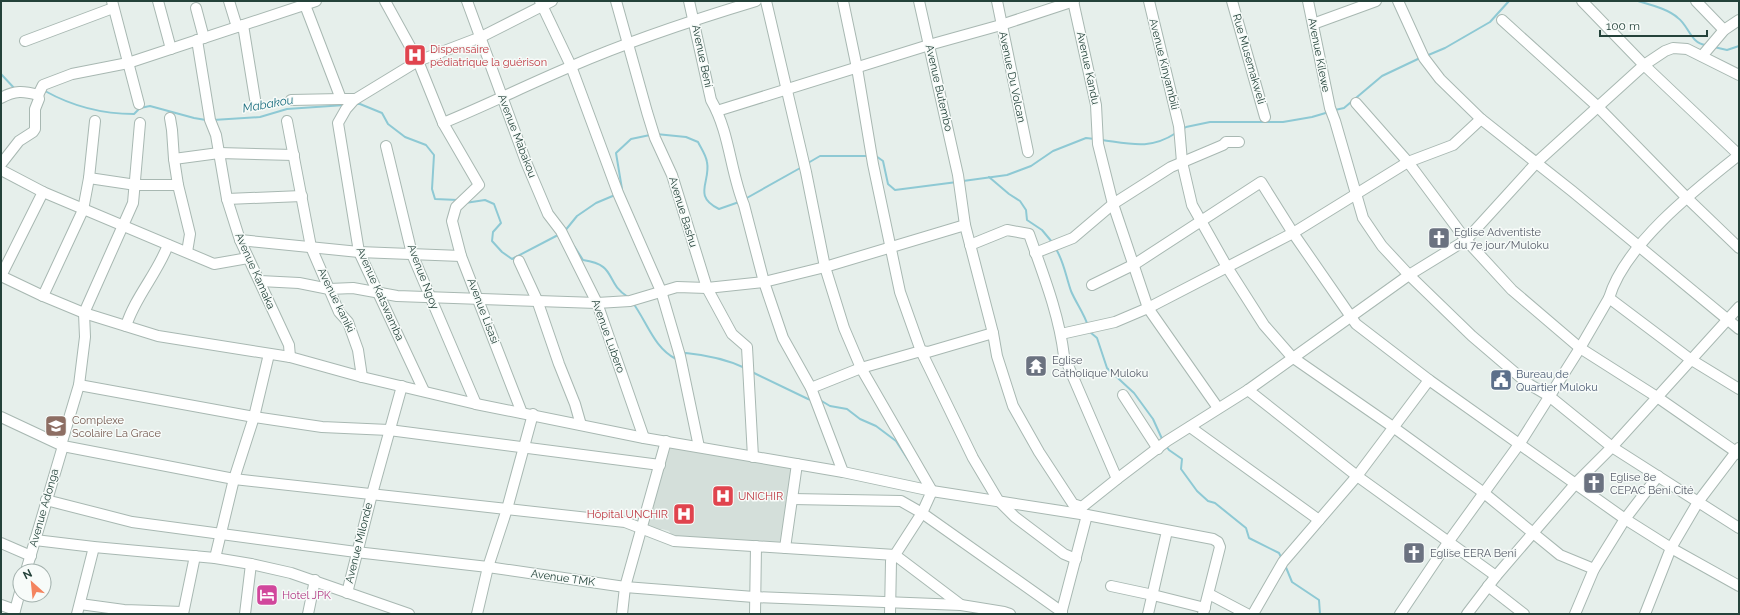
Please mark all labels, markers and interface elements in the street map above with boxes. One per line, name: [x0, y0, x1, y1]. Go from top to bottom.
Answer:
street label: Rue Musemakweli: [1230, 12, 1268, 106]
scale bar: [1600, 12, 1707, 38]
street label: Avenue Kinyambili: [1146, 17, 1182, 111]
street label: Avenue Kilewe: [1305, 17, 1333, 94]
text: 100 m: [1606, 19, 1640, 33]
street label: Avenue Beni: [689, 23, 715, 89]
street label: Avenue Du Volcan: [996, 30, 1028, 124]
street label: Avenue Kandu: [1074, 30, 1102, 106]
hospital icon: Dispensaire pédiatrique la guérison: [402, 42, 428, 68]
place label: Dispensaire pédiatrique la guérison: [430, 43, 547, 69]
street label: Avenue Butembo: [923, 43, 955, 133]
street label: Avenue Mabakou: [495, 92, 539, 180]
water label: Mabakou: [241, 93, 295, 115]
street label: Avenue Bashu: [666, 175, 700, 249]
church icon: Eglise Adventiste du 7e jour/Muloku: [1426, 225, 1452, 251]
place label: Eglise Adventiste du 7e jour/Muloku: [1454, 226, 1549, 252]
street label: Avenue Kamaka: [232, 231, 278, 311]
street label: Avenue Ngoy: [405, 242, 441, 312]
street label: Avenue Katswamba: [354, 245, 406, 343]
street label: Avenue kaniki: [315, 266, 357, 334]
street label: Avenue Lisasi: [465, 276, 501, 346]
street label: Avenue Lubero: [589, 297, 628, 375]
temple icon: Eglise Catholique Muloku: [1023, 353, 1049, 379]
place label: Eglise Catholique Muloku: [1052, 354, 1148, 380]
public building icon: Bureau de Quartier Muloku: [1488, 367, 1514, 393]
place label: Bureau de Quartier Muloku: [1516, 368, 1598, 394]
school or university icon: Complexe Scolaire La Grace: [43, 413, 69, 439]
place label: Complexe Scolaire La Grace: [72, 414, 161, 440]
street label: Avenue Adonga: [27, 467, 61, 549]
church icon: Eglise 8e CEPAC Beni Cité: [1581, 470, 1607, 496]
place label: Eglise 8e CEPAC Beni Cité: [1610, 471, 1694, 497]
hospital icon: UNICHIR: [710, 483, 736, 509]
place label: UNICHIR: [738, 490, 783, 503]
street label: Avenue Milonde: [343, 501, 375, 585]
hospital icon: Hôpital UNCHIR: [671, 501, 697, 527]
place label: Hôpital UNCHIR: [587, 508, 668, 521]
church icon: Eglise EERA Beni: [1401, 540, 1427, 566]
place label: Eglise EERA Beni: [1430, 547, 1516, 560]
north arrow: [12, 563, 52, 603]
text: N: [21, 567, 34, 582]
street label: Avenue TMK: [530, 567, 597, 589]
hotel icon: Hotel JPK: [254, 582, 280, 608]
place label: Hotel JPK: [282, 589, 332, 602]

